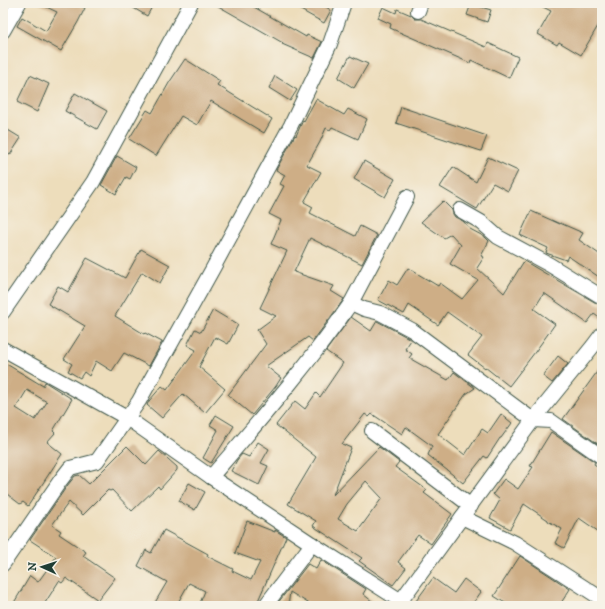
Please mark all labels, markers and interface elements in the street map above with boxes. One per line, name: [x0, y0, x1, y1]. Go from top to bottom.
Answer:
north arrow: [22, 547, 62, 587]
text: N: [26, 562, 40, 571]

